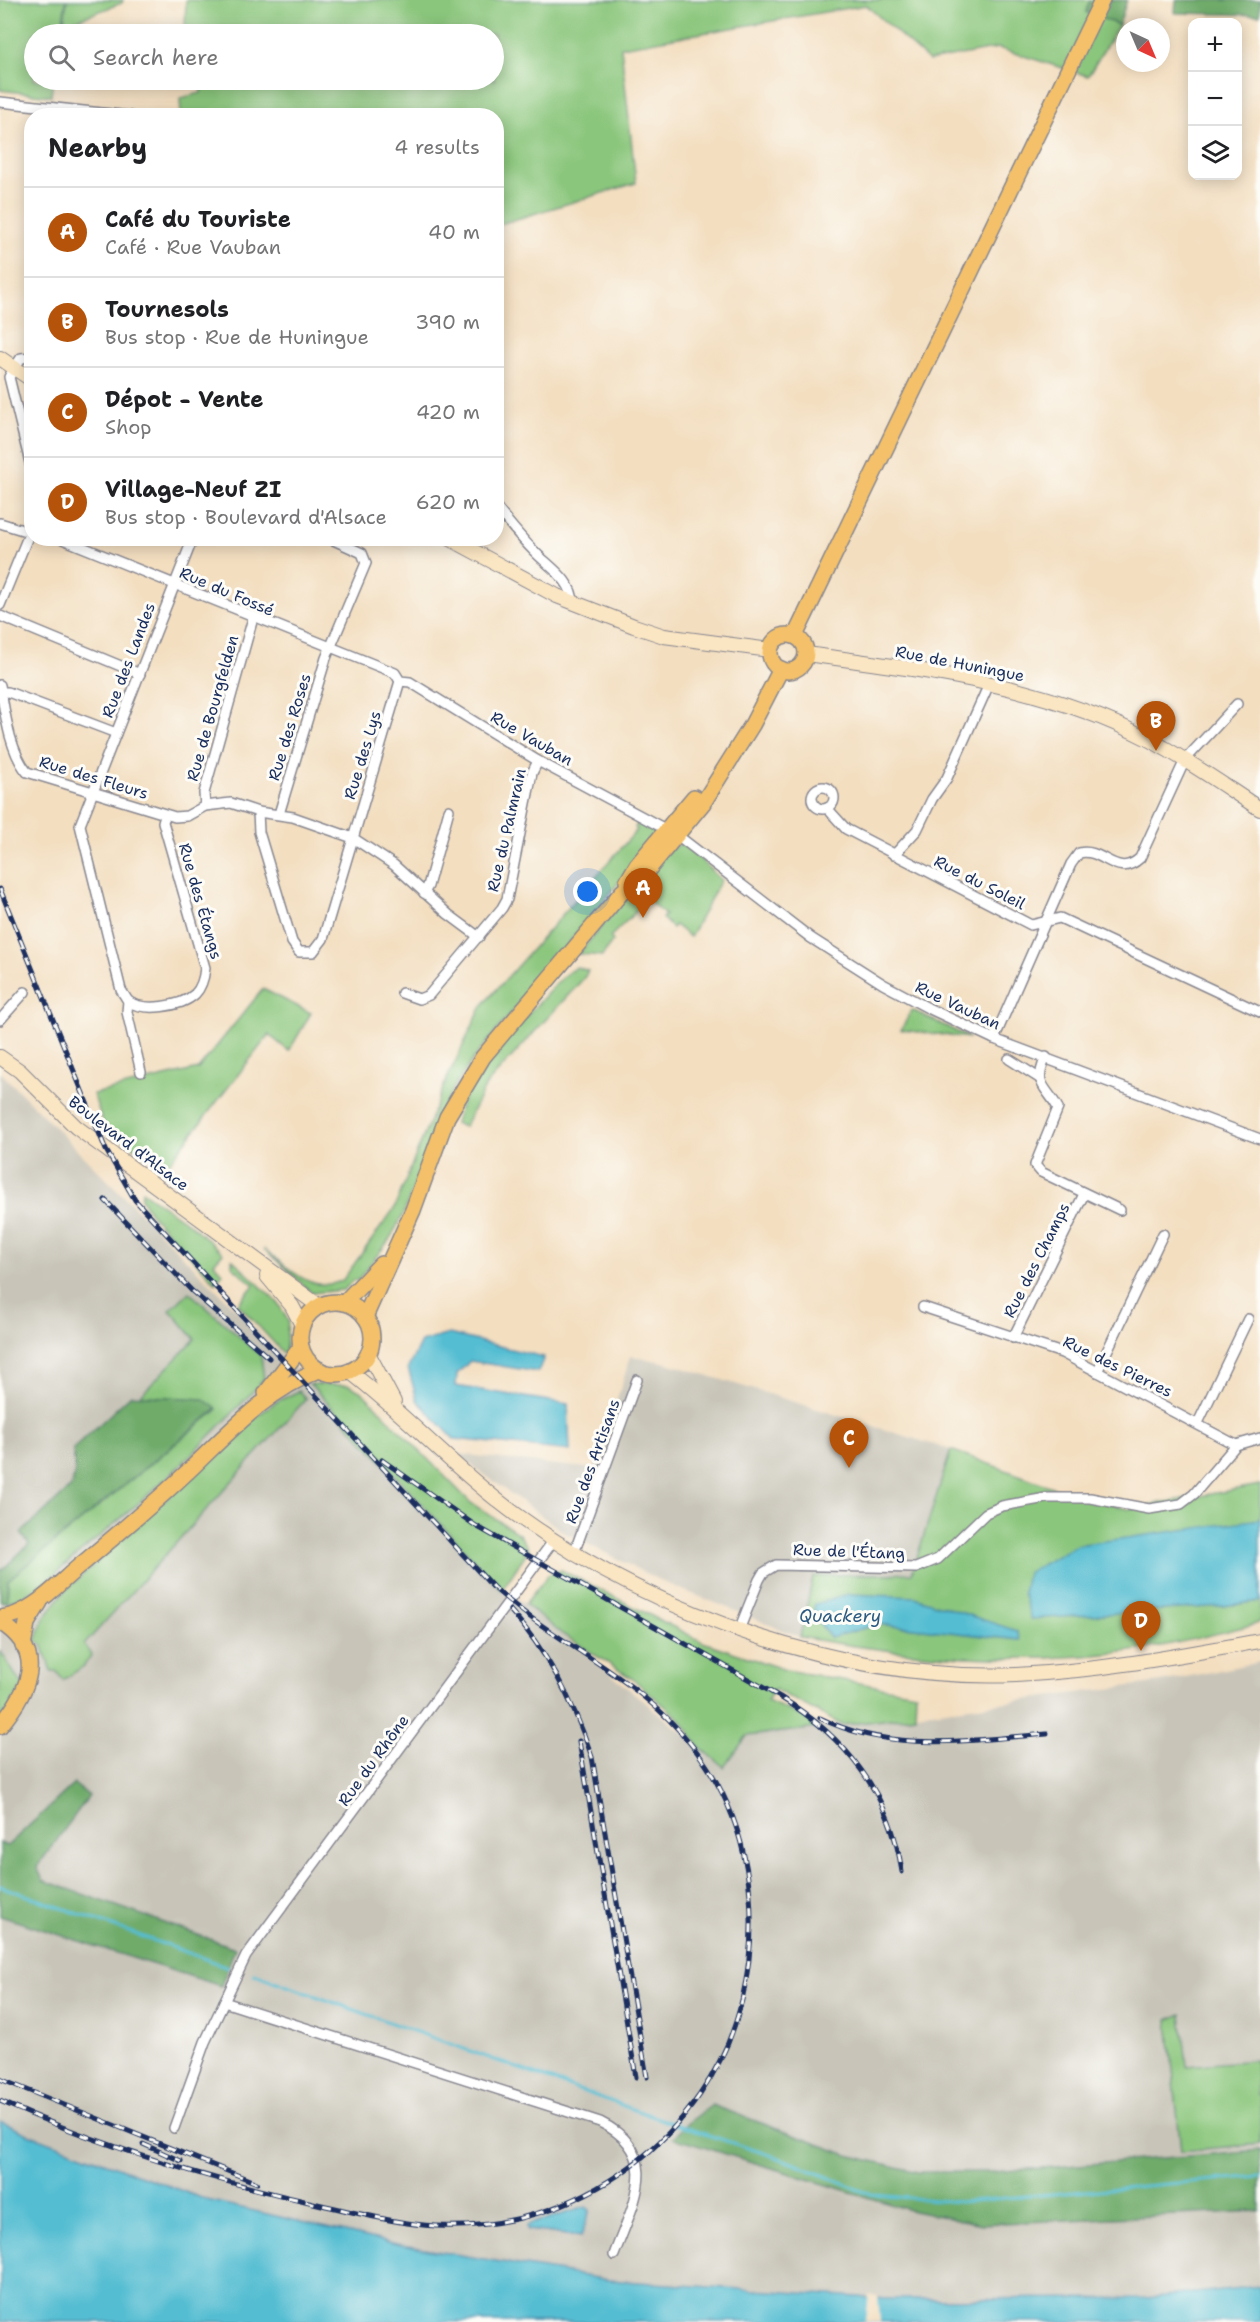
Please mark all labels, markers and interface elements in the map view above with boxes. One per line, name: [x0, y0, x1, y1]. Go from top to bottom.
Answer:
north arrow: [1116, 18, 1170, 72]
map controls: [1188, 18, 1242, 180]
button: +: [1188, 18, 1242, 72]
search box: [24, 24, 504, 90]
icon: search: [45, 41, 78, 74]
text: Search here: [93, 43, 219, 72]
button: −: [1188, 72, 1242, 126]
button: layers: [1188, 126, 1242, 180]
text: Nearby: [48, 130, 147, 165]
text: 4 results: [394, 134, 480, 160]
text: Café du Touriste: [105, 205, 291, 234]
text: A: [60, 219, 75, 245]
text: 40 m: [428, 219, 480, 245]
text: Café · Rue Vauban: [105, 234, 281, 260]
text: Tournesols: [105, 295, 229, 324]
text: B: [61, 309, 74, 335]
text: 390 m: [415, 309, 480, 335]
text: Bus stop · Rue de Huningue: [105, 324, 369, 350]
text: Dépot - Vente: [105, 385, 263, 414]
text: C: [61, 399, 74, 425]
text: 420 m: [416, 399, 480, 425]
text: Shop: [105, 414, 152, 440]
text: Village-Neuf ZI: [105, 475, 281, 504]
text: D: [60, 489, 75, 515]
text: 620 m: [416, 489, 480, 515]
text: Bus stop · Boulevard d'Alsace: [105, 504, 387, 530]
street label: Rue du Fossé: [176, 562, 277, 621]
street label: Rue des Landes: [97, 600, 160, 721]
street label: Rue de Bourgfelden: [182, 633, 243, 784]
street label: Rue de Huningue: [894, 641, 1026, 686]
street label: Rue des Roses: [263, 671, 316, 783]
pin: B: [1136, 702, 1176, 751]
street label: Rue Vauban: [487, 706, 577, 771]
street label: Rue des Lys: [339, 708, 386, 802]
street label: Rue des Fleurs: [37, 751, 151, 804]
street label: Rue du Palmrain: [482, 766, 531, 894]
street label: Rue des Étangs: [174, 841, 227, 962]
street label: Rue du Soleil: [930, 850, 1029, 915]
pin: A: [624, 868, 662, 918]
your location: [573, 877, 602, 906]
street label: Rue Vauban: [912, 977, 1004, 1034]
street label: Boulevard d'Alsace: [64, 1091, 193, 1196]
street label: Rue des Champs: [998, 1199, 1075, 1321]
street label: Rue des Pierres: [1060, 1331, 1176, 1402]
street label: Rue des Artisans: [560, 1396, 625, 1526]
pin: C: [830, 1418, 868, 1468]
street label: Rue de l'Étang: [793, 1539, 906, 1564]
pin: D: [1122, 1602, 1160, 1651]
water label: Quackery: [799, 1604, 881, 1628]
street label: Rue du Rhône: [333, 1710, 414, 1810]

